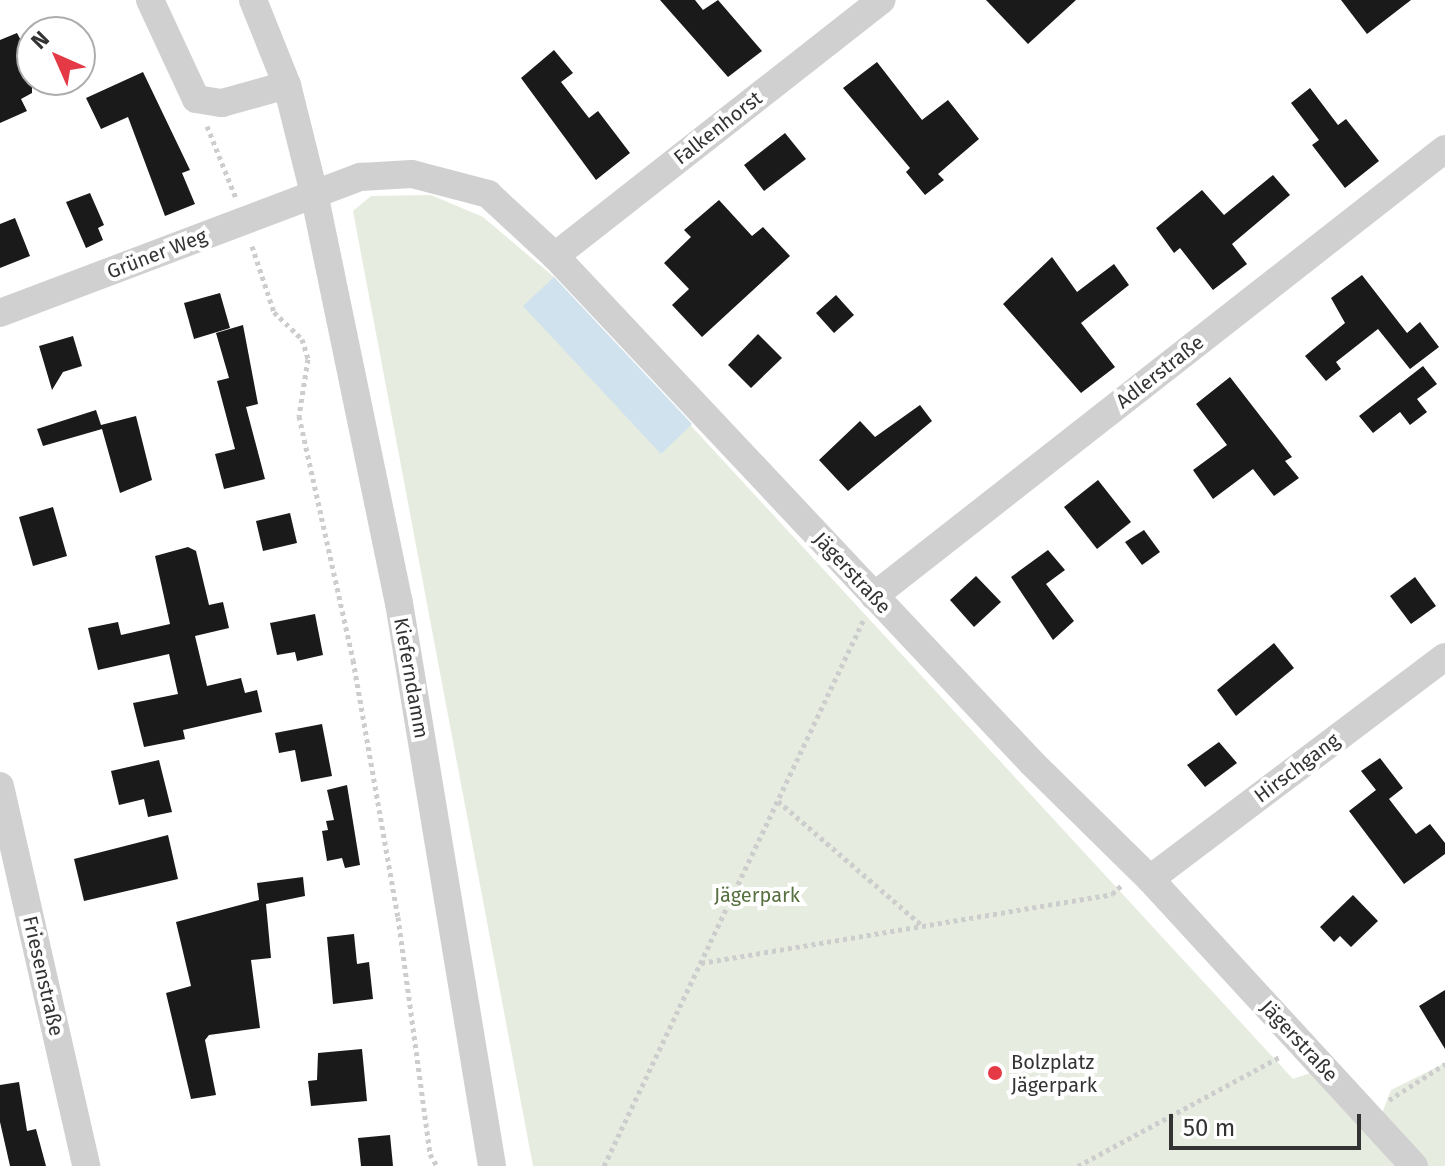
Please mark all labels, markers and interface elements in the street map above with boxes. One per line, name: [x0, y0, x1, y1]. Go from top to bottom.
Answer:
north arrow: [16, 16, 96, 96]
text: N: [25, 25, 55, 55]
street label: Falkenhorst: [669, 86, 767, 170]
street label: Grüner Weg: [104, 224, 210, 284]
street label: Adlerstraße: [1111, 330, 1209, 414]
street label: Jägerstraße: [808, 527, 896, 619]
street label: Kieferndamm: [389, 616, 433, 740]
street label: Hirschgang: [1250, 728, 1344, 808]
park label: Jägerpark: [714, 883, 800, 907]
street label: Friesenstraße: [18, 914, 68, 1038]
street label: Jägerstraße: [1255, 995, 1343, 1087]
place label: Bolzplatz Jägerpark: [1011, 1050, 1097, 1097]
marker: Bolzplatz Jägerpark: [986, 1064, 1004, 1082]
scale bar: [1173, 1098, 1365, 1148]
text: 50 m: [1183, 1114, 1235, 1142]

